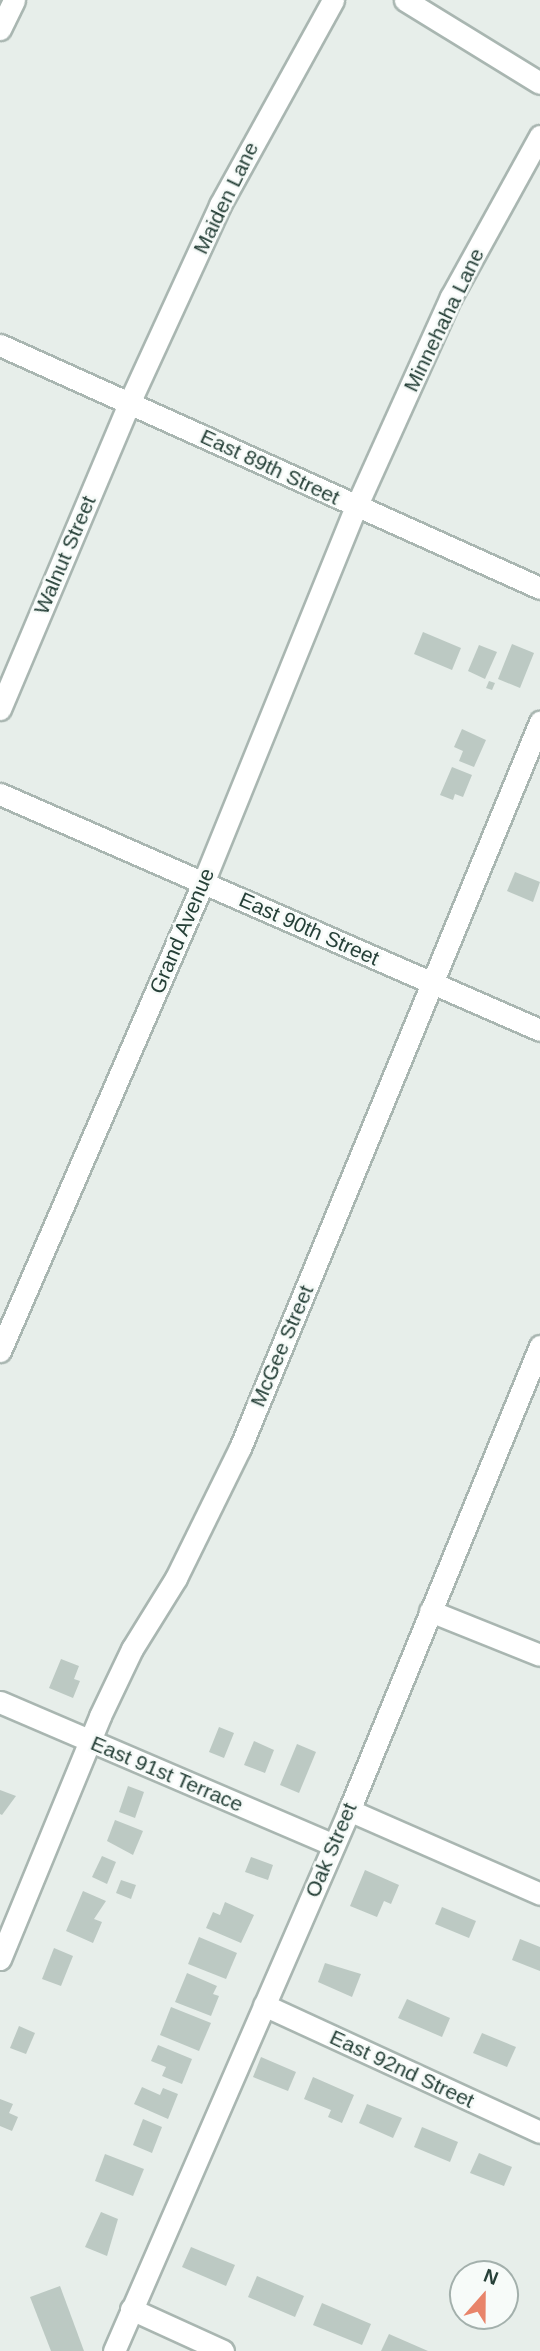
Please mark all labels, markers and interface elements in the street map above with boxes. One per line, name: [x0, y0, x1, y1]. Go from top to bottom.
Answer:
street label: Maiden Lane: [188, 138, 264, 258]
street label: Minnehaha Lane: [398, 244, 490, 396]
street label: East 89th Street: [196, 424, 344, 510]
street label: Walnut Street: [29, 492, 101, 618]
street label: Grand Avenue: [144, 864, 220, 998]
street label: East 90th Street: [235, 887, 383, 971]
street label: McGee Street: [245, 1281, 319, 1411]
street label: East 91st Terrace: [87, 1730, 247, 1818]
street label: Oak Street: [300, 1799, 362, 1901]
street label: East 92nd Street: [326, 2025, 478, 2113]
north arrow: [449, 2260, 519, 2330]
text: N: [481, 2265, 501, 2289]

